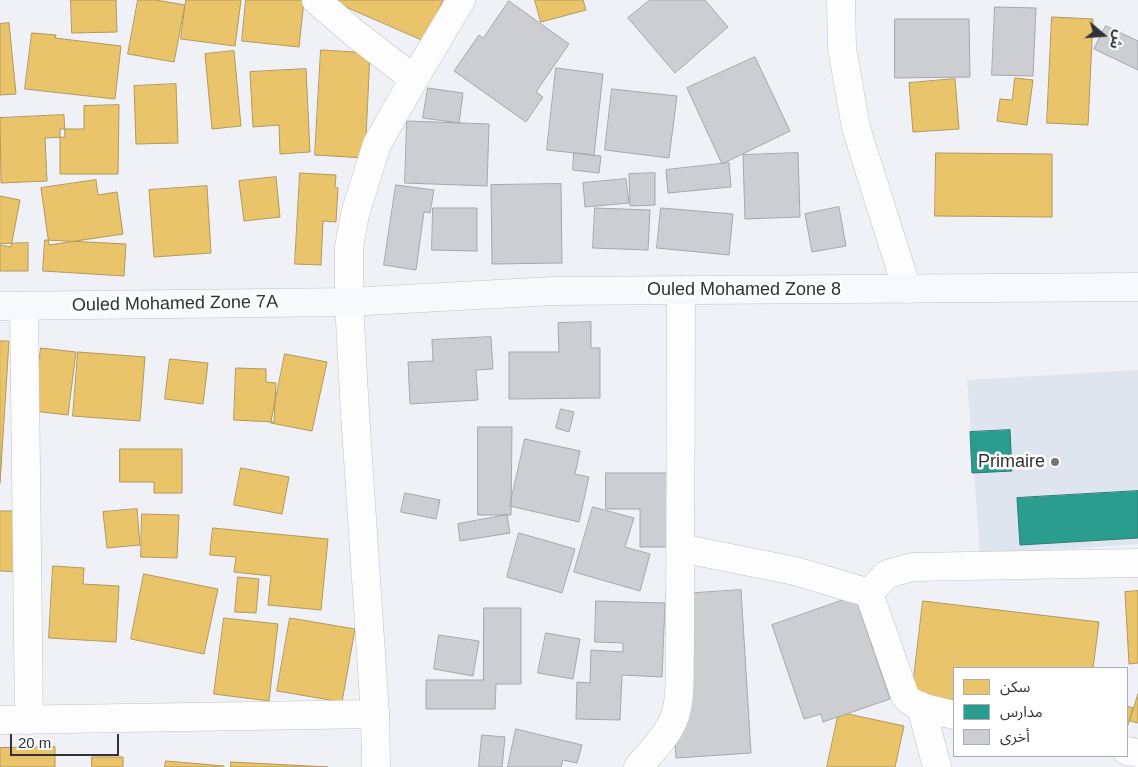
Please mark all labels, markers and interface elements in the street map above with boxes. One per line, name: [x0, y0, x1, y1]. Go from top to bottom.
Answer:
north arrow: [1078, 10, 1128, 60]
text: ش: [1107, 28, 1128, 51]
street label: Ouled Mohamed Zone 8: [647, 279, 841, 301]
street label: Ouled Mohamed Zone 7A: [72, 291, 278, 317]
place label: Primaire: [978, 451, 1045, 473]
marker: Primaire: [1049, 456, 1061, 468]
legend: [953, 667, 1128, 757]
text: سكن: [1000, 678, 1030, 695]
text: مدارس: [1000, 703, 1043, 720]
scale bar: [12, 724, 121, 756]
text: أخرى: [1000, 728, 1030, 745]
text: 20 m: [18, 734, 51, 751]

